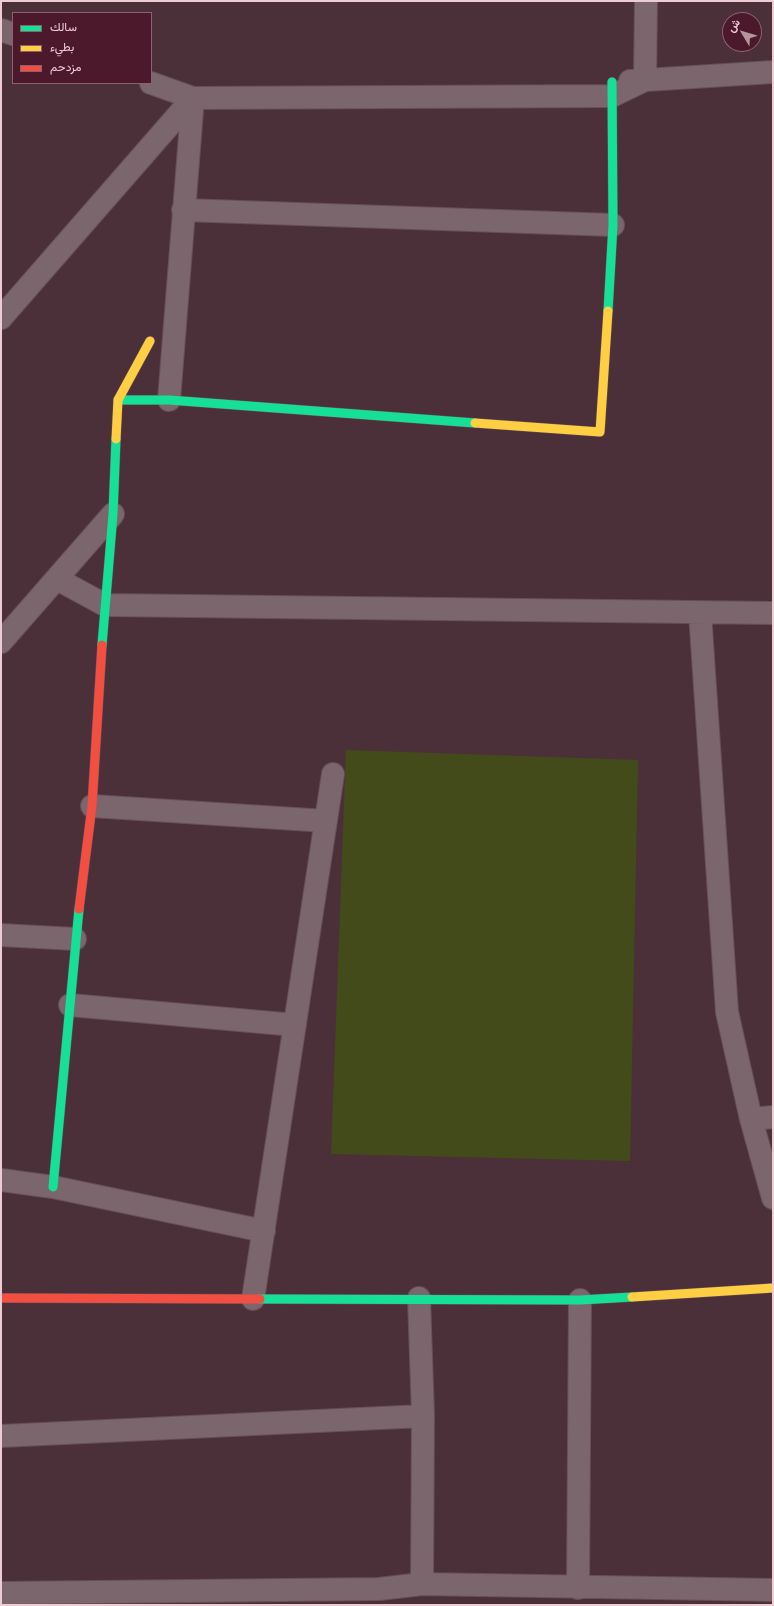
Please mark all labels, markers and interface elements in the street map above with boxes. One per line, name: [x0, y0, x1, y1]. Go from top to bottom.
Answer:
legend: [12, 12, 152, 84]
north arrow: [722, 12, 762, 52]
text: ش: [724, 16, 743, 35]
text: سالك: [50, 19, 77, 34]
text: بطيء: [50, 39, 74, 54]
text: مزدحم: [50, 59, 81, 74]

